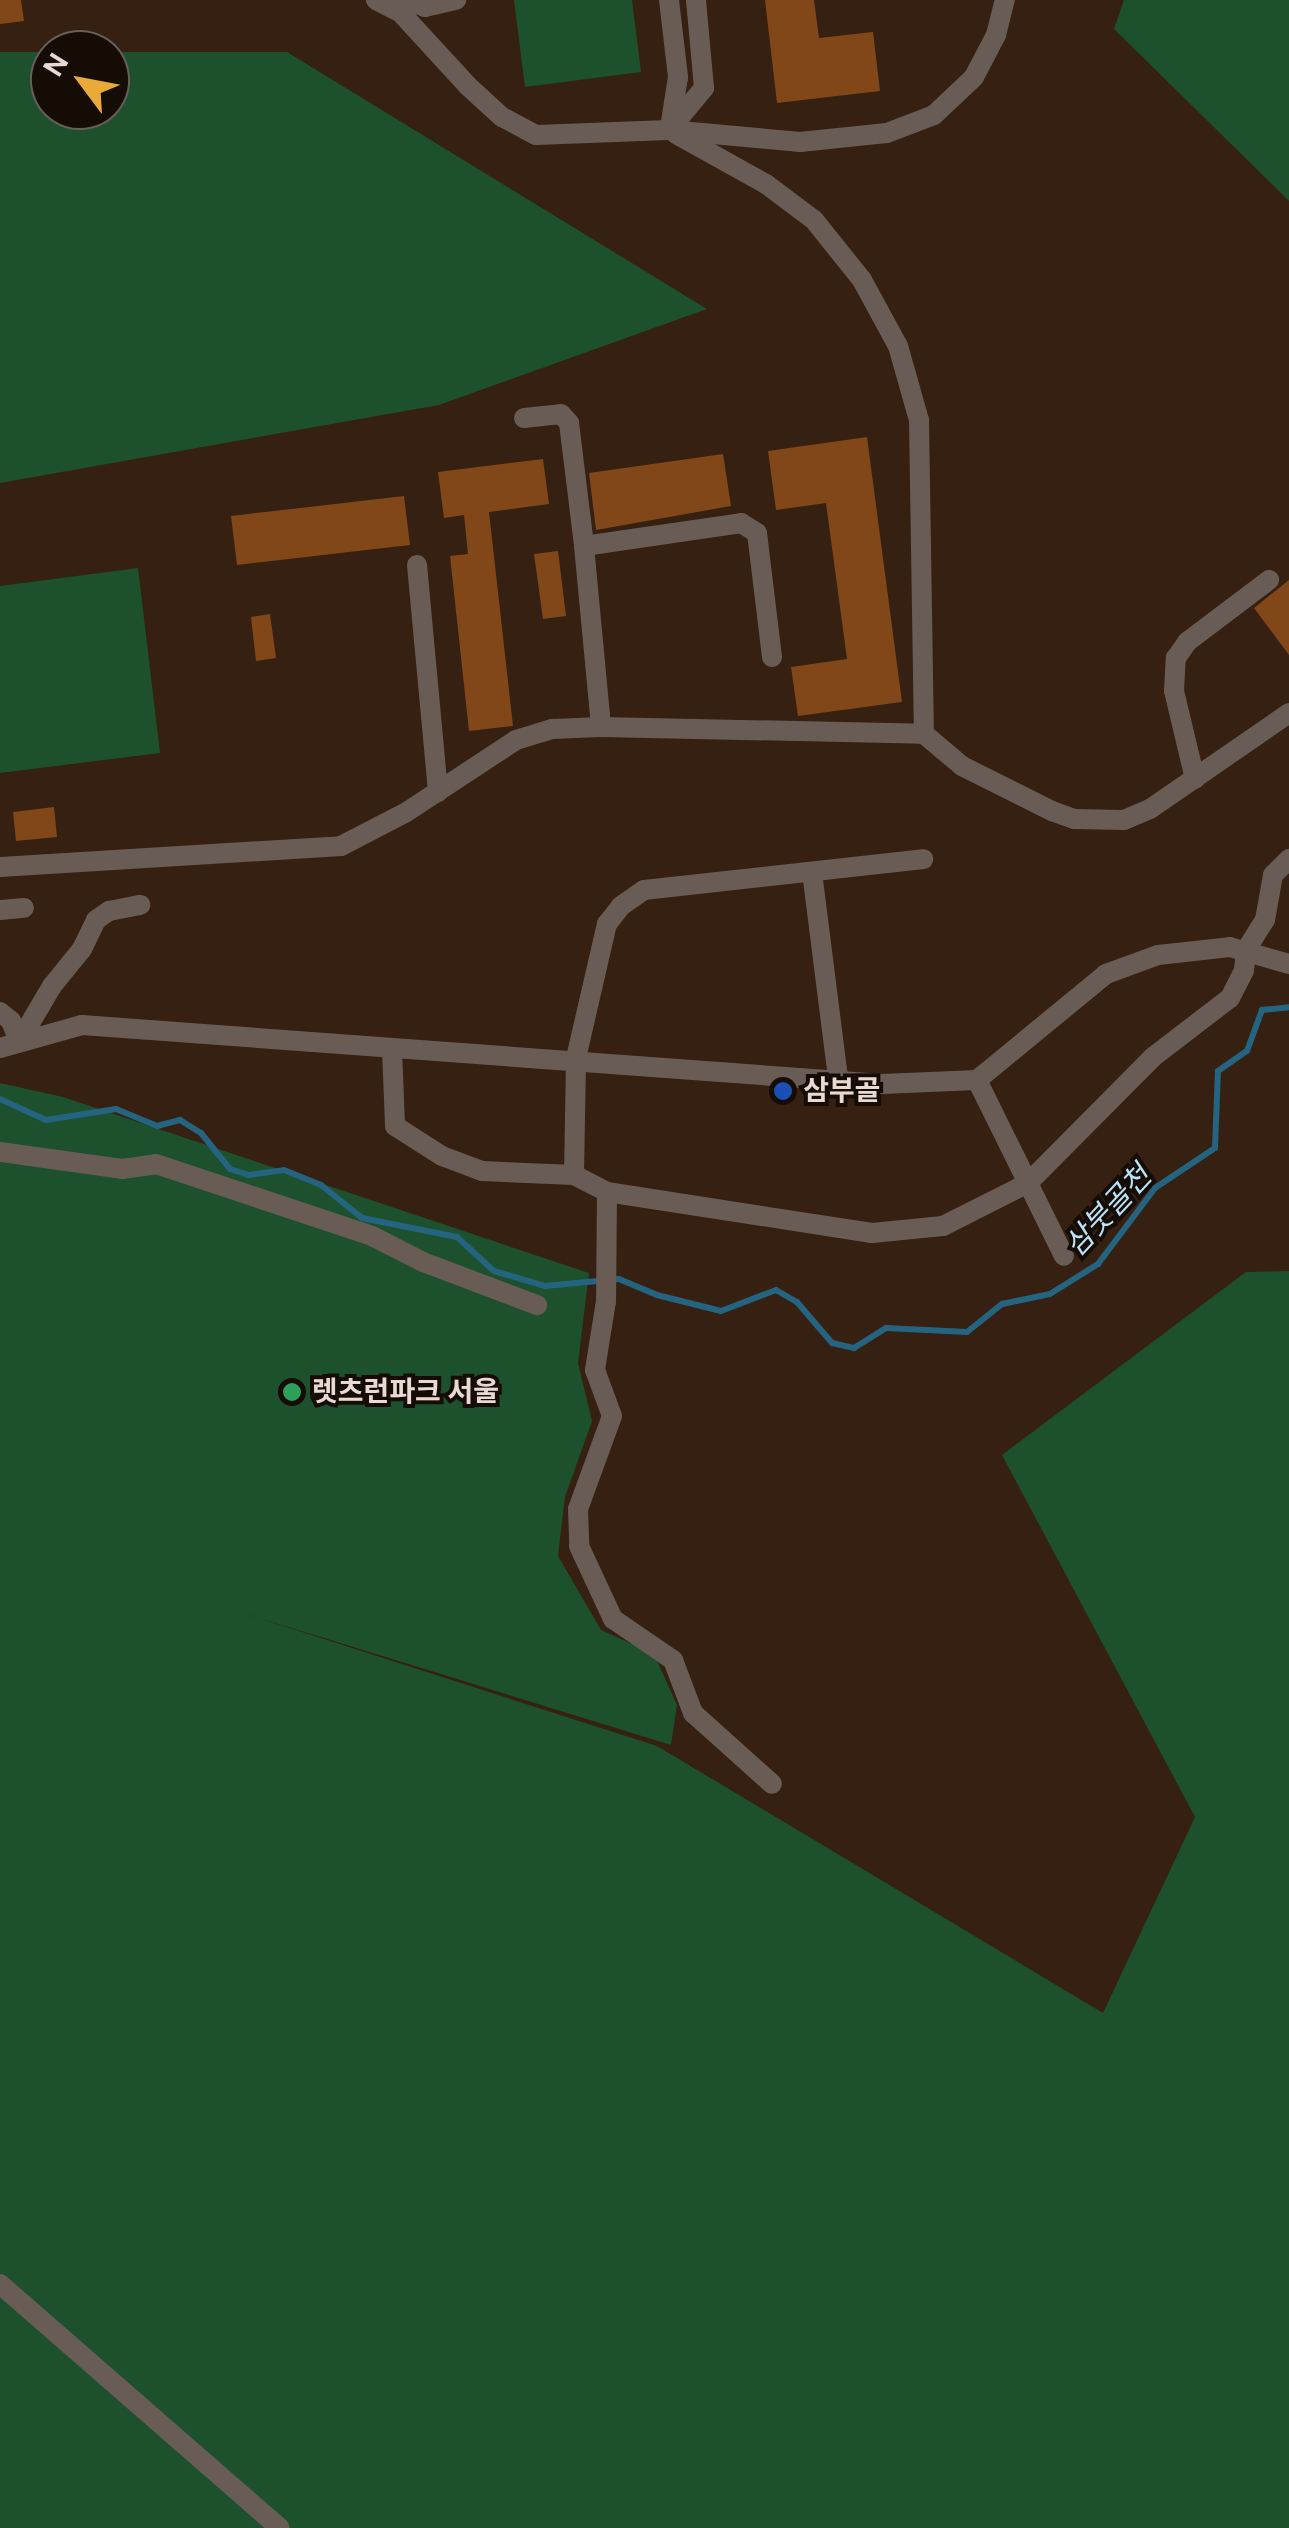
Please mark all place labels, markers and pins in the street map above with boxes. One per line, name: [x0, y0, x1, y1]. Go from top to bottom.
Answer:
place label: 삼부골: [803, 1074, 880, 1108]
marker: 삼부골: [772, 1080, 794, 1102]
place label: 렛츠런파크 서울: [312, 1375, 499, 1409]
marker: 렛츠런파크 서울: [281, 1381, 303, 1403]

